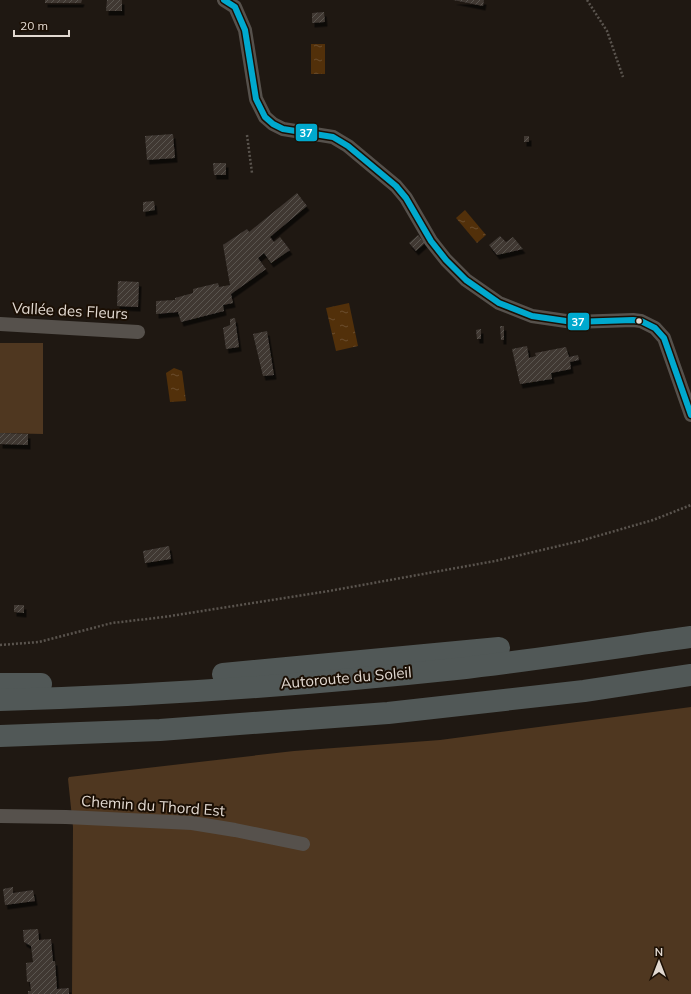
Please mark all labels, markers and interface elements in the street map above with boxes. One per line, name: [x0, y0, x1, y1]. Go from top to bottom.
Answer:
scale bar: [14, 12, 69, 38]
text: 20 m: [20, 18, 48, 33]
line badge: 37: [295, 123, 318, 142]
text: 37: [299, 126, 313, 140]
street label: Vallée des Fleurs: [12, 298, 129, 323]
line badge: 37: [567, 312, 590, 331]
text: 37: [571, 315, 585, 329]
unlabelled marker: [634, 316, 644, 326]
street label: Autoroute du Soleil: [280, 662, 412, 693]
street label: Chemin du Thord Est: [80, 791, 226, 820]
north arrow: [639, 942, 679, 982]
text: N: [655, 945, 663, 959]

